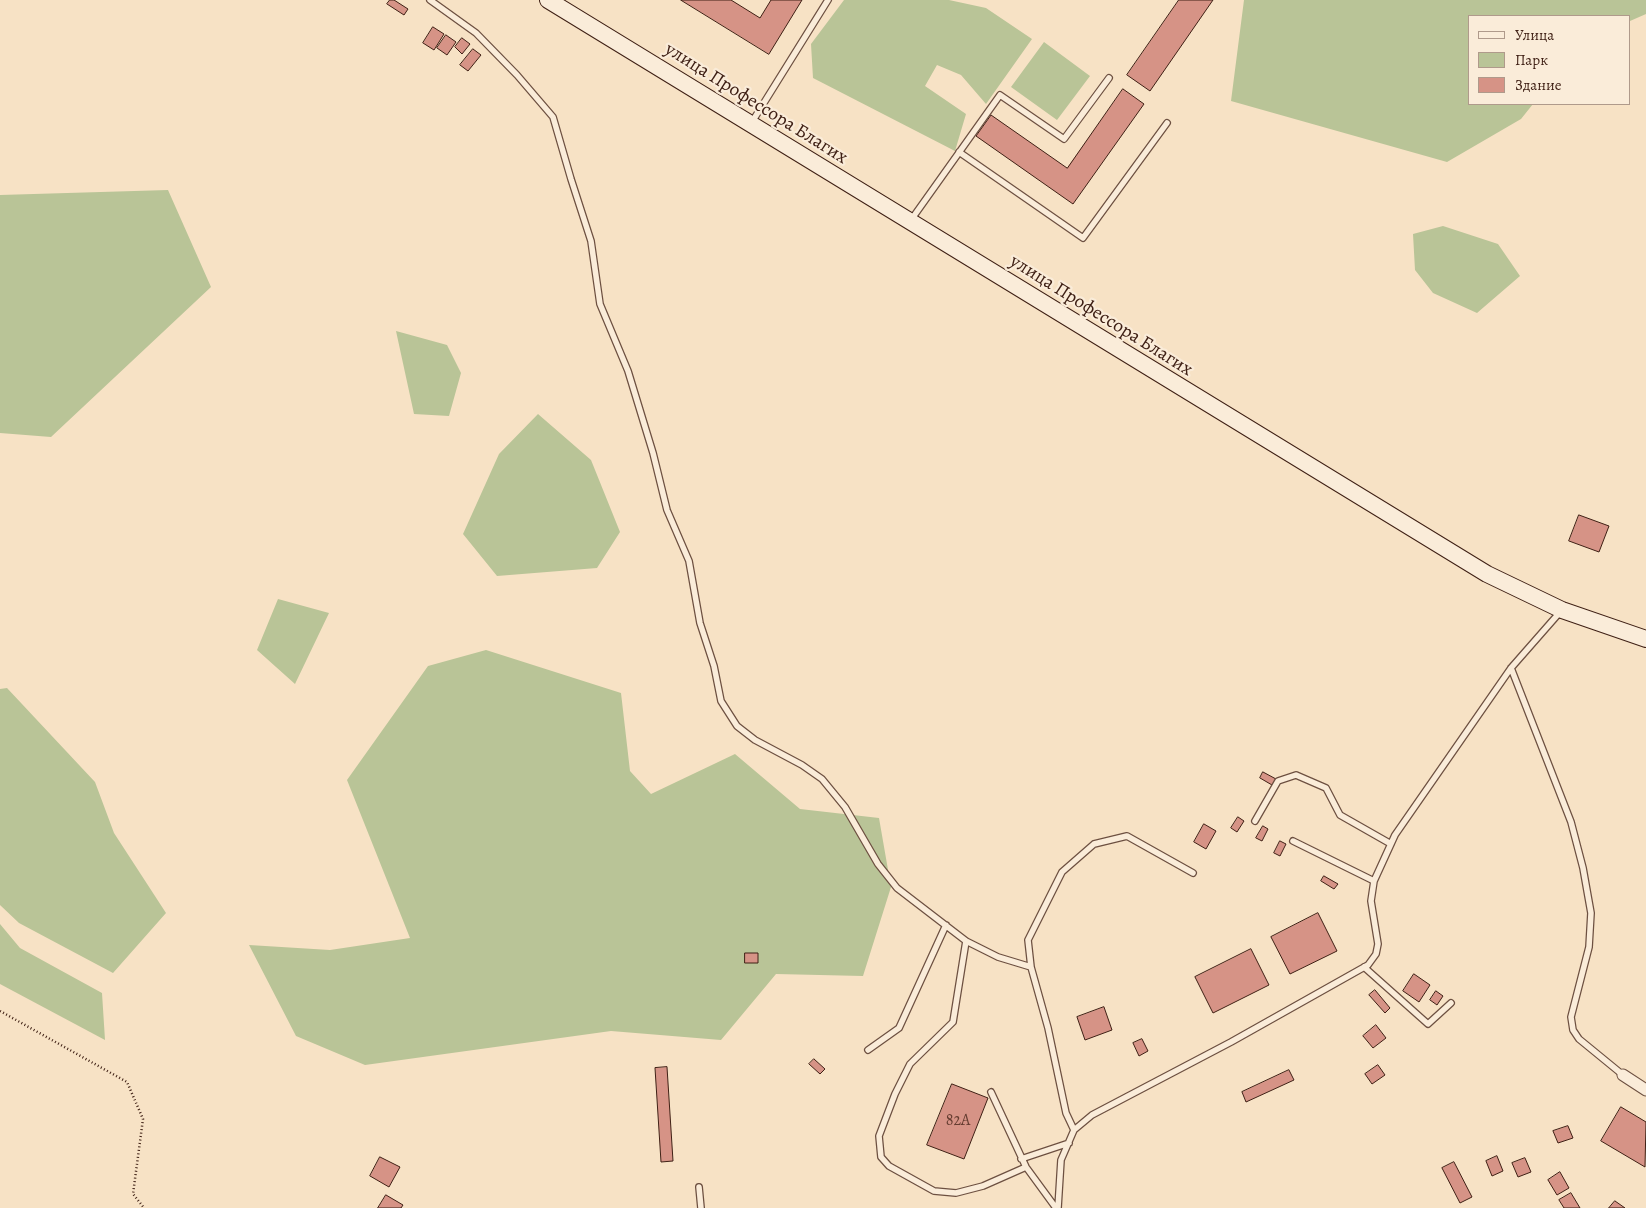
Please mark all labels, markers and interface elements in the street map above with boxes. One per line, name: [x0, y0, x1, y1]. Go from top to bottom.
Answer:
legend: [1468, 15, 1631, 105]
text: Улица: [1515, 25, 1554, 45]
street label: улица Профессора Благих: [660, 38, 852, 170]
text: Парк: [1515, 50, 1548, 70]
text: Здание: [1515, 75, 1562, 95]
street label: улица Профессора Благих: [1005, 250, 1197, 382]
house number: 82А: [946, 1111, 970, 1131]

